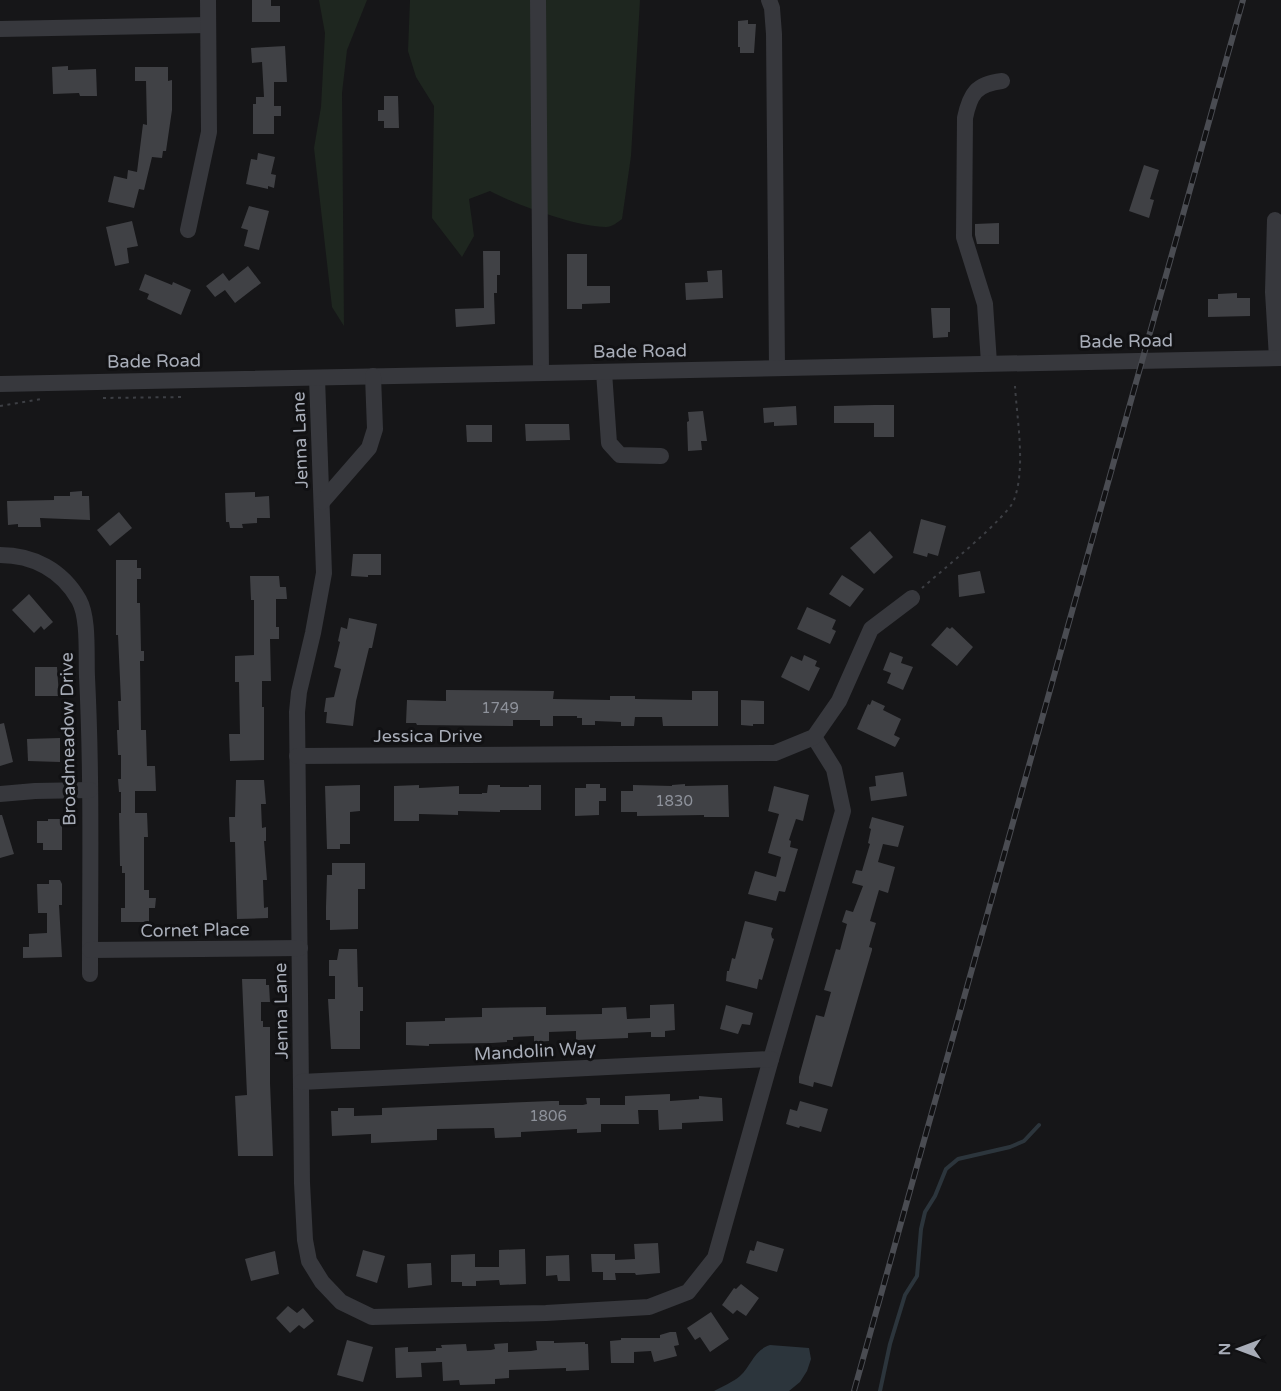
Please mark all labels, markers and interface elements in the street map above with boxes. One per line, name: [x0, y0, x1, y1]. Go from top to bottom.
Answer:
street label: Bade Road: [1079, 329, 1173, 353]
street label: Bade Road: [593, 339, 687, 363]
street label: Bade Road: [107, 349, 201, 373]
street label: Jenna Lane: [287, 391, 313, 489]
street label: Broadmeadow Drive: [55, 652, 81, 826]
house number: 1749: [481, 699, 519, 717]
street label: Jessica Drive: [373, 725, 483, 747]
house number: 1830: [655, 792, 693, 810]
street label: Cornet Place: [140, 918, 250, 942]
street label: Jenna Lane: [269, 962, 293, 1060]
street label: Mandolin Way: [473, 1037, 597, 1065]
house number: 1806: [529, 1107, 567, 1125]
north arrow: [1209, 1319, 1269, 1379]
text: N: [1215, 1343, 1235, 1355]

